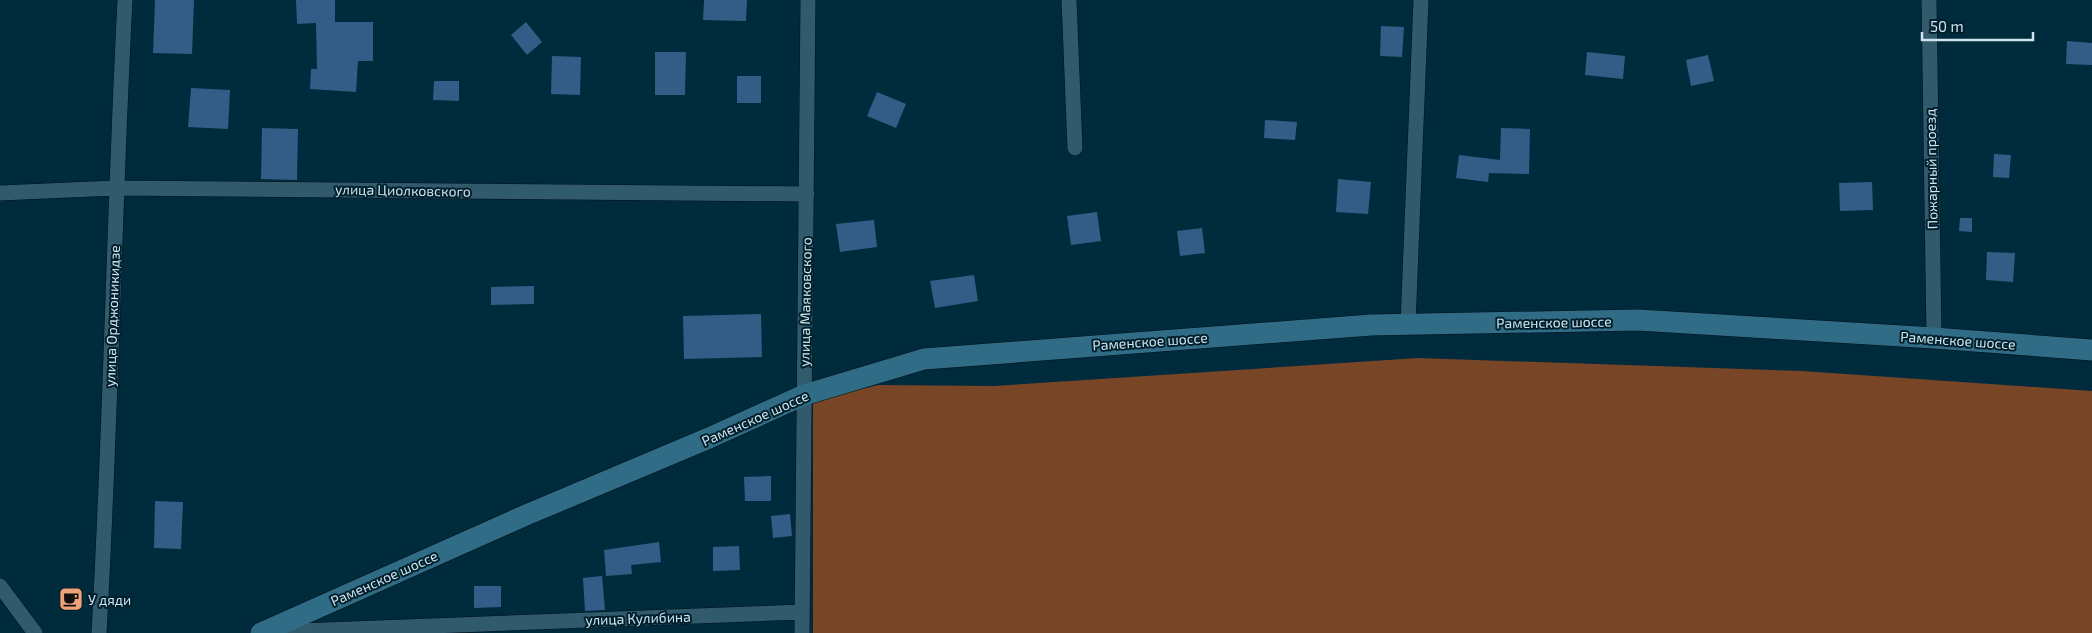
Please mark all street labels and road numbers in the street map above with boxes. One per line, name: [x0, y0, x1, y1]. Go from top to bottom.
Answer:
street label: Пожарный проезд: [1921, 109, 1941, 229]
street label: улица Циолковского: [335, 180, 471, 200]
street label: улица Маяковского: [795, 237, 815, 367]
street label: улица Орджоникидзе: [101, 245, 123, 387]
street label: Раменское шоссе: [1496, 312, 1612, 332]
street label: Раменское шоссе: [1900, 327, 2016, 353]
street label: Раменское шоссе: [1092, 328, 1208, 354]
street label: Раменское шоссе: [699, 387, 811, 449]
street label: Раменское шоссе: [328, 547, 440, 609]
street label: улица Кулибина: [585, 608, 691, 628]

